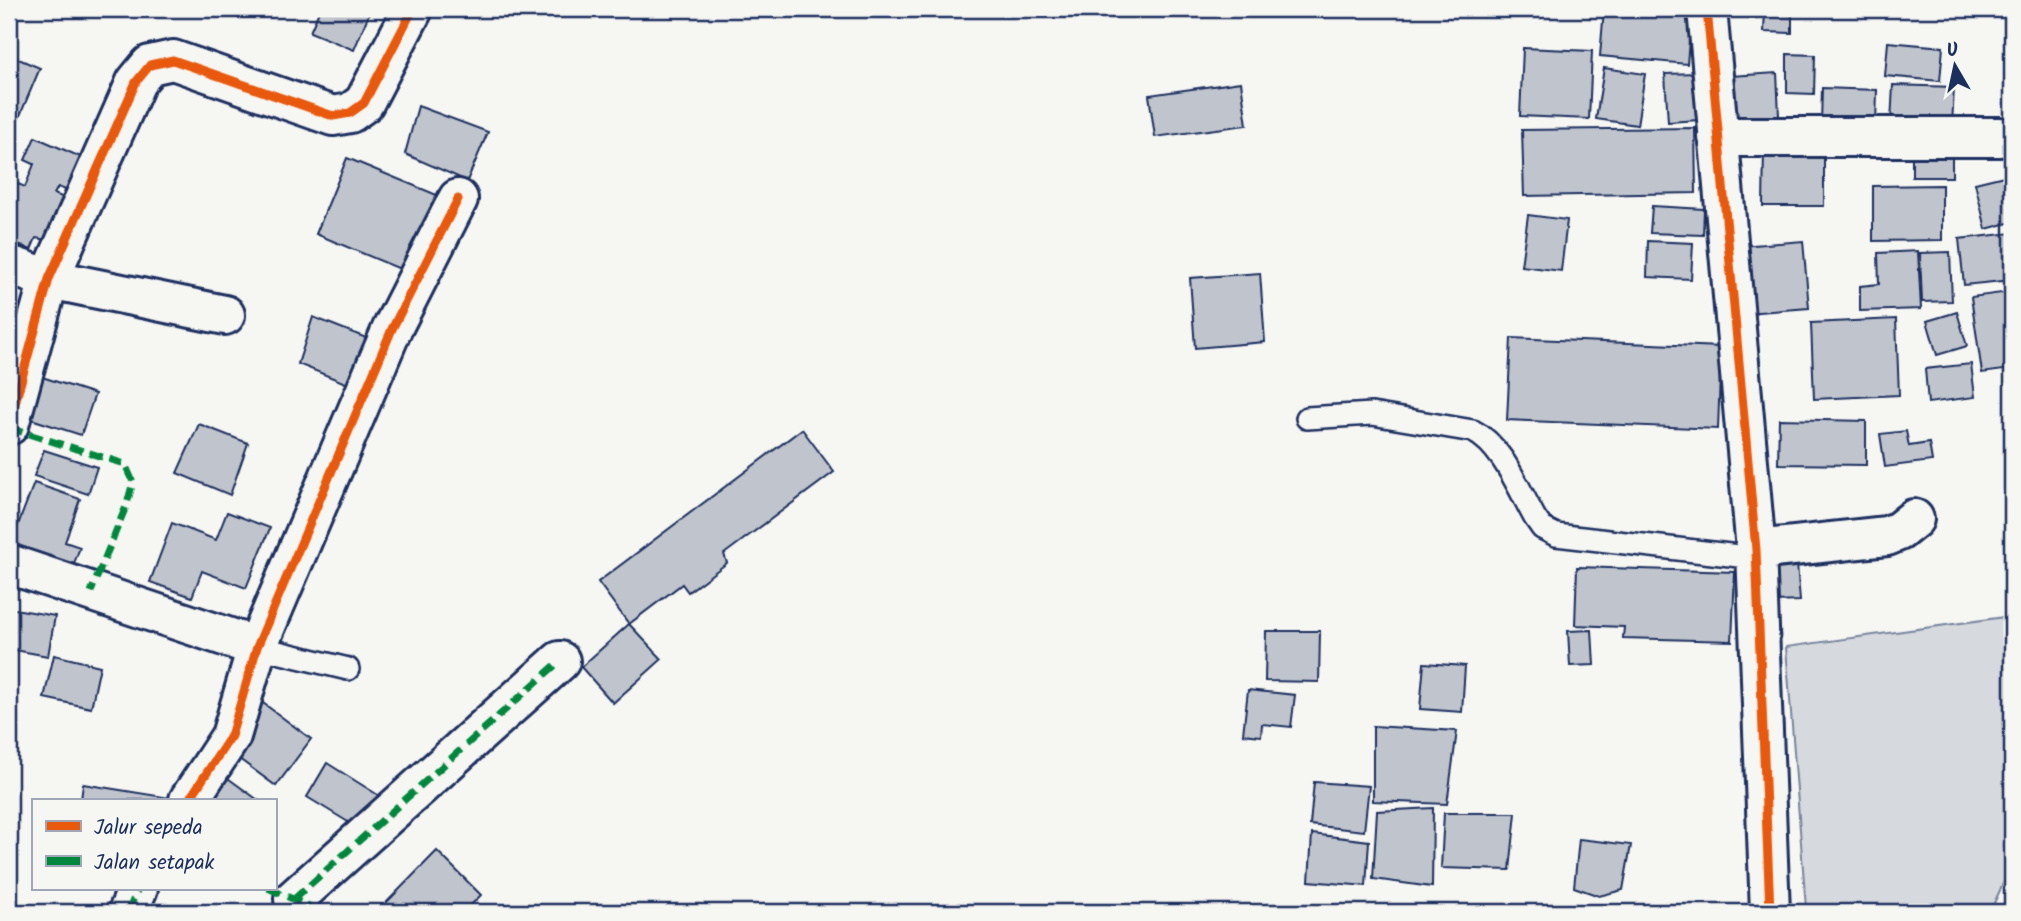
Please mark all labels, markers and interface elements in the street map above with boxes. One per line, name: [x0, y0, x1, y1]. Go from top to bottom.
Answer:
north arrow: [1920, 32, 1990, 102]
text: U: [1945, 35, 1961, 67]
legend: [32, 799, 276, 890]
text: Jalur sepeda: [94, 812, 203, 845]
text: Jalan setapak: [94, 847, 215, 880]

